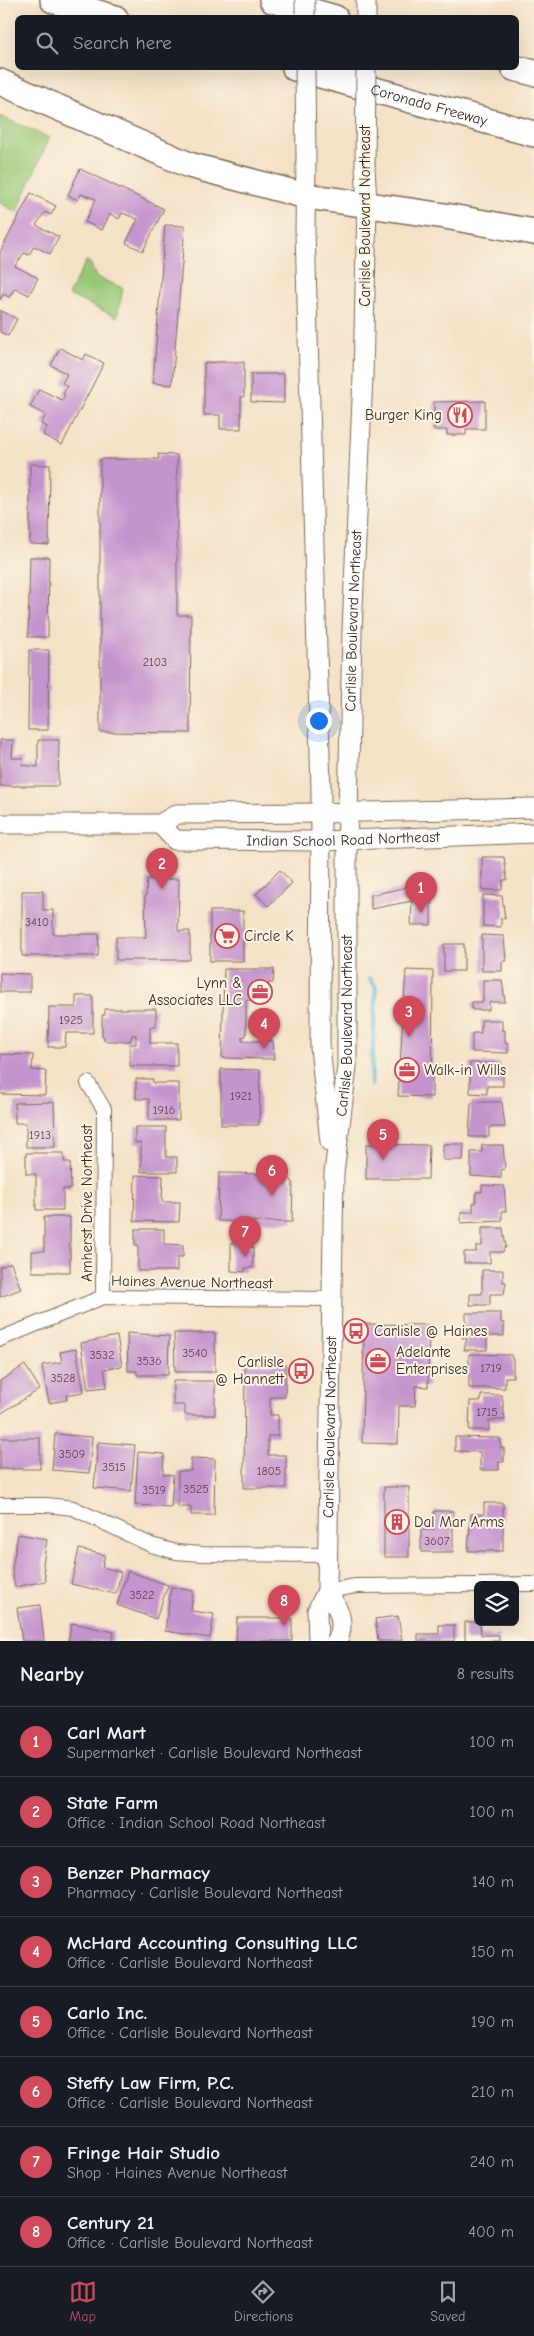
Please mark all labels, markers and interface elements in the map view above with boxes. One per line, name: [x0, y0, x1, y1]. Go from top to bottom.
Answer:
search box: [15, 15, 519, 70]
icon: search: [33, 29, 61, 57]
text: Search here: [73, 32, 172, 54]
street label: Coronado Freeway: [369, 80, 490, 130]
street label: Carlisle Boulevard Northeast: [356, 125, 374, 307]
restaurant icon: Burger King: [447, 402, 473, 428]
place label: Burger King: [365, 406, 442, 424]
street label: Carlisle Boulevard Northeast: [341, 529, 365, 712]
house number: 2103: [143, 655, 167, 669]
your location: [306, 708, 332, 734]
street label: Indian School Road Northeast: [246, 828, 441, 850]
pin: 2: [146, 848, 178, 889]
pin: 1: [405, 872, 437, 913]
house number: 3410: [25, 915, 49, 929]
supermarket icon: Circle K: [214, 923, 240, 949]
place label: Circle K: [244, 927, 294, 945]
street label: Carlisle Boulevard Northeast: [332, 934, 356, 1117]
place label: Lynn & Associates LLC: [148, 974, 242, 1009]
office icon: Lynn & Associates LLC: [247, 979, 273, 1005]
pin: 3: [393, 996, 425, 1037]
pin: 4: [248, 1008, 280, 1049]
house number: 1925: [59, 1013, 83, 1027]
office icon: Walk-in Wills: [394, 1057, 420, 1083]
place label: Walk-in Wills: [424, 1061, 506, 1079]
house number: 1921: [230, 1089, 252, 1103]
house number: 1916: [153, 1103, 175, 1117]
pin: 5: [367, 1119, 399, 1160]
street label: Amherst Drive Northeast: [78, 1124, 96, 1282]
house number: 1913: [29, 1128, 51, 1142]
pin: 6: [256, 1155, 288, 1196]
pin: 7: [229, 1216, 261, 1257]
street label: Haines Avenue Northeast: [111, 1272, 274, 1292]
bus stop icon: Carlisle @ Haines: [343, 1318, 369, 1344]
place label: Carlisle @ Haines: [374, 1322, 487, 1340]
street label: Carlisle Boulevard Northeast: [319, 1335, 340, 1518]
place label: Adelante Enterprises: [396, 1343, 468, 1378]
house number: 3540: [182, 1346, 208, 1360]
house number: 3532: [90, 1348, 114, 1362]
office icon: Adelante Enterprises: [365, 1348, 391, 1374]
place label: Carlisle @ Hannett: [215, 1353, 285, 1388]
house number: 3536: [136, 1354, 162, 1368]
bus stop icon: Carlisle @ Hannett: [288, 1358, 314, 1384]
house number: 1719: [480, 1361, 502, 1375]
house number: 3528: [50, 1371, 76, 1385]
house number: 1715: [476, 1405, 498, 1419]
house number: 3509: [59, 1447, 85, 1461]
house number: 3515: [102, 1460, 126, 1474]
house number: 1805: [257, 1464, 281, 1478]
house number: 3525: [183, 1482, 209, 1496]
house number: 3519: [142, 1483, 166, 1497]
building icon: Dal Mar Arms: [384, 1509, 410, 1535]
place label: Dal Mar Arms: [414, 1513, 504, 1531]
house number: 3607: [424, 1534, 450, 1548]
map controls: [474, 1581, 519, 1626]
button: layers: [474, 1581, 519, 1626]
pin: 8: [268, 1585, 300, 1626]
house number: 3522: [129, 1588, 155, 1602]
text: Nearby: [20, 1662, 84, 1686]
text: 8 results: [457, 1665, 514, 1683]
text: Carl Mart: [67, 1722, 146, 1744]
text: 1: [33, 1733, 39, 1751]
text: 100 m: [470, 1733, 514, 1751]
text: Supermarket · Carlisle Boulevard Northeast: [67, 1744, 362, 1762]
text: State Farm: [67, 1792, 158, 1814]
text: 2: [32, 1803, 40, 1821]
text: 100 m: [470, 1803, 514, 1821]
text: Office · Indian School Road Northeast: [67, 1814, 326, 1832]
text: Benzer Pharmacy: [67, 1862, 210, 1884]
text: 3: [32, 1873, 40, 1891]
text: 140 m: [472, 1873, 514, 1891]
text: Pharmacy · Carlisle Boulevard Northeast: [67, 1884, 343, 1902]
text: McHard Accounting Consulting LLC: [67, 1932, 357, 1954]
text: 4: [32, 1943, 40, 1961]
text: 150 m: [471, 1943, 514, 1961]
text: Office · Carlisle Boulevard Northeast: [67, 1954, 313, 1972]
text: Carlo Inc.: [67, 2002, 147, 2024]
text: 5: [32, 2013, 40, 2031]
text: 190 m: [471, 2013, 514, 2031]
text: Office · Carlisle Boulevard Northeast: [67, 2024, 313, 2042]
text: Steffy Law Firm, P.C.: [67, 2072, 234, 2094]
text: 6: [32, 2083, 40, 2101]
text: 210 m: [471, 2083, 514, 2101]
text: Office · Carlisle Boulevard Northeast: [67, 2094, 313, 2112]
text: Fringe Hair Studio: [67, 2142, 220, 2164]
text: 7: [32, 2153, 40, 2171]
text: 240 m: [470, 2153, 514, 2171]
text: Shop · Haines Avenue Northeast: [67, 2164, 287, 2182]
text: Century 21: [67, 2212, 154, 2234]
text: 8: [32, 2223, 40, 2241]
text: 400 m: [468, 2223, 514, 2241]
text: Office · Carlisle Boulevard Northeast: [67, 2234, 313, 2252]
tab: Map: [69, 2278, 97, 2325]
tab: Directions: [234, 2278, 293, 2325]
tab: Saved: [430, 2278, 465, 2325]

